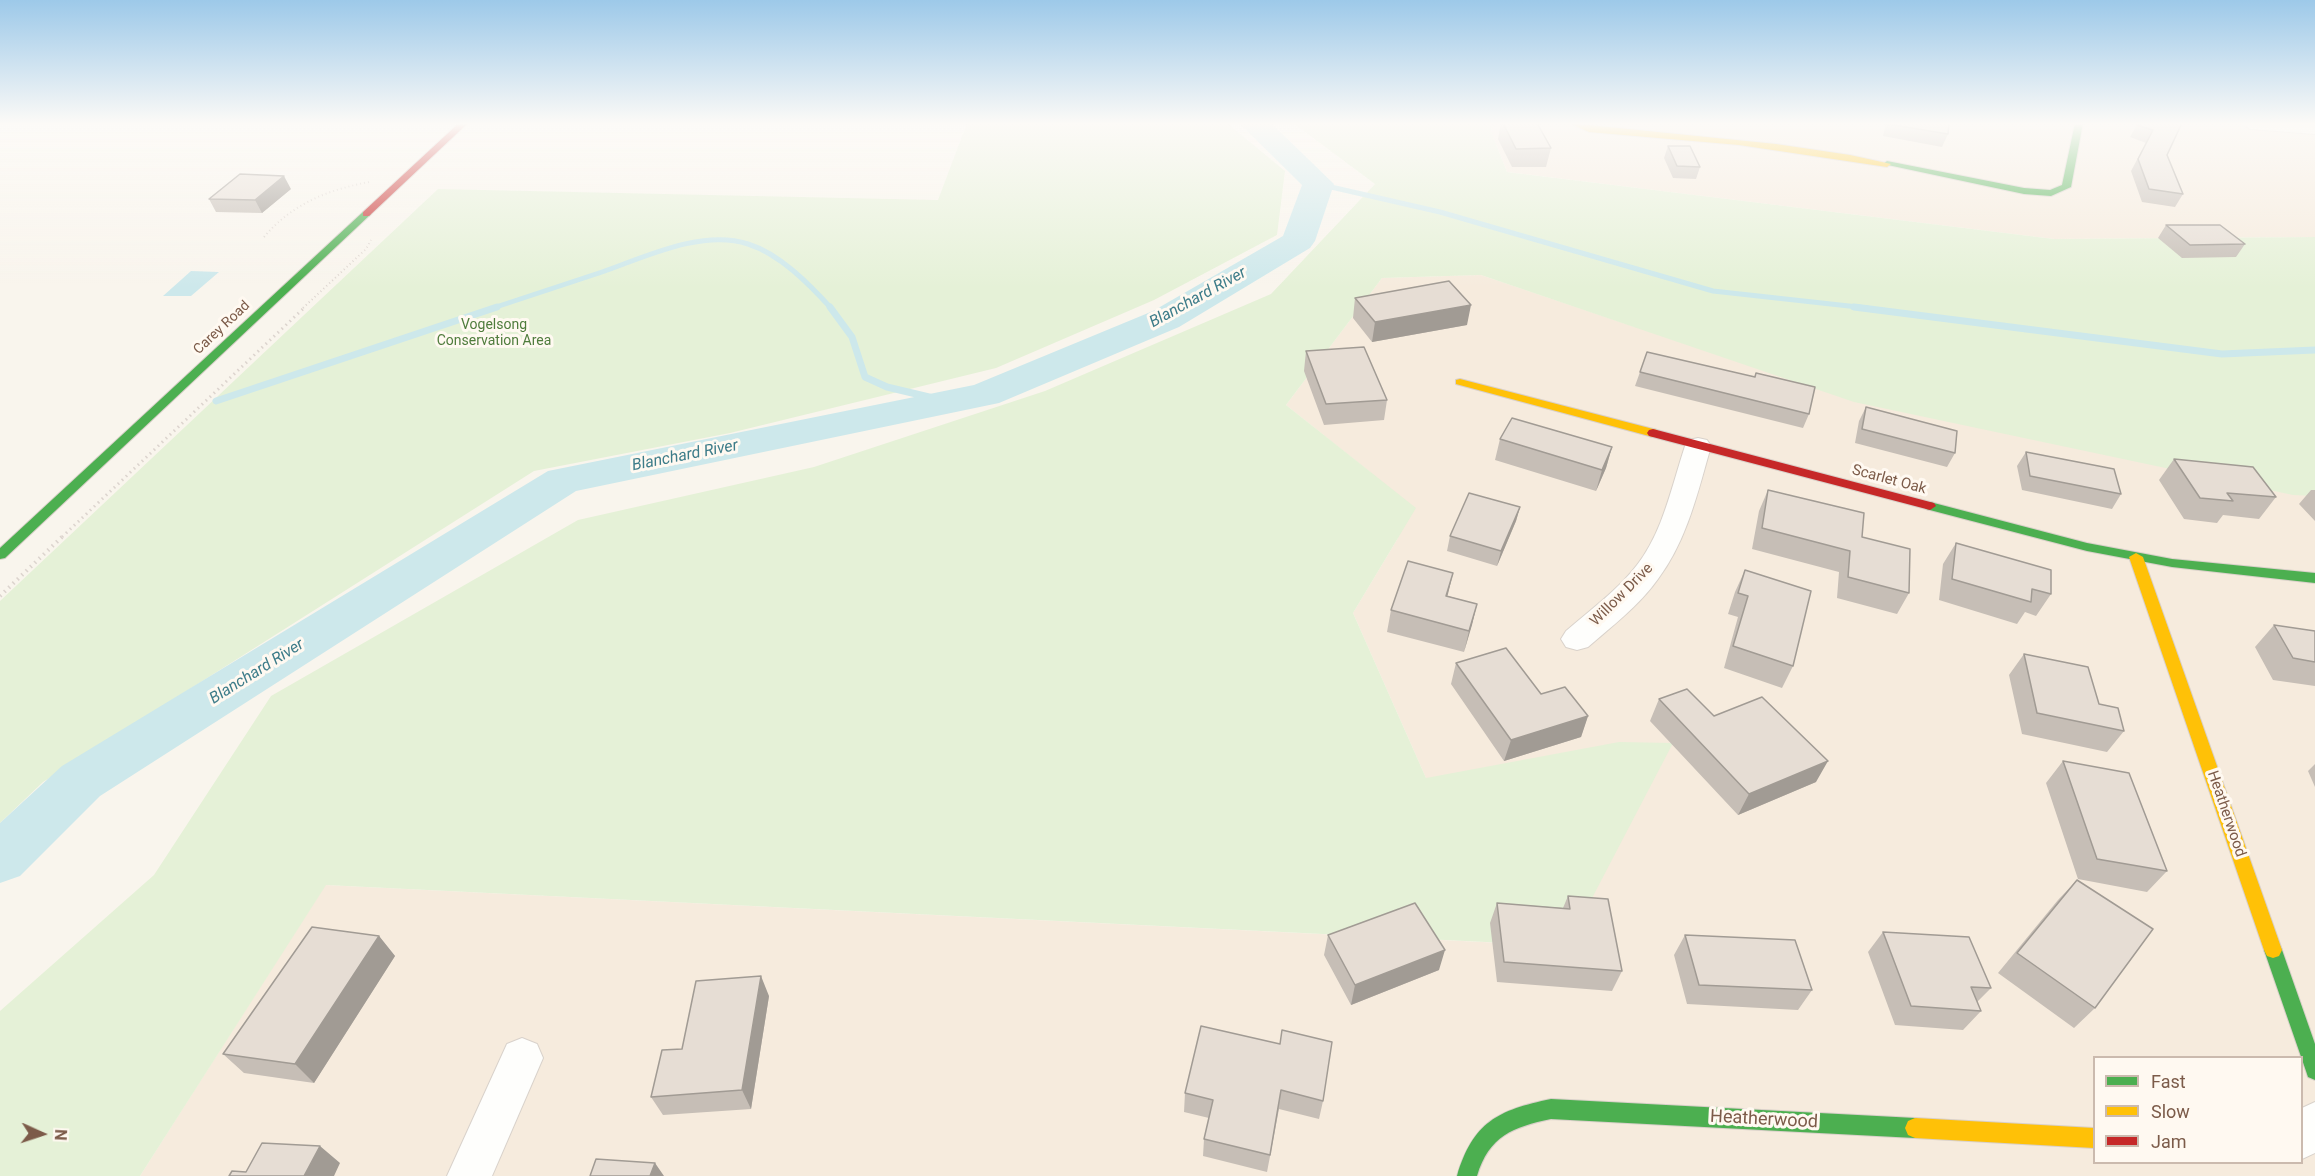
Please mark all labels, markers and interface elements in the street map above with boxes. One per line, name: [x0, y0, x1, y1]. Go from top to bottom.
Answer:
water label: Blanchard River: [1146, 264, 1250, 332]
street label: Carey Road: [190, 298, 254, 358]
park label: Vogelsong Conservation Area: [437, 317, 551, 350]
water label: Blanchard River: [630, 436, 740, 476]
street label: Scarlet Oak: [1850, 461, 1928, 499]
street label: Willow Drive: [1587, 560, 1657, 630]
water label: Blanchard River: [206, 635, 308, 709]
street label: Heatherwood: [2203, 769, 2249, 859]
legend: [2093, 1056, 2303, 1164]
text: Fast: [2151, 1071, 2186, 1092]
text: Slow: [2151, 1101, 2190, 1122]
north arrow: [12, 1104, 72, 1164]
street label: Heatherwood: [1710, 1106, 1818, 1134]
text: N: [51, 1129, 70, 1141]
text: Jam: [2151, 1131, 2187, 1152]

